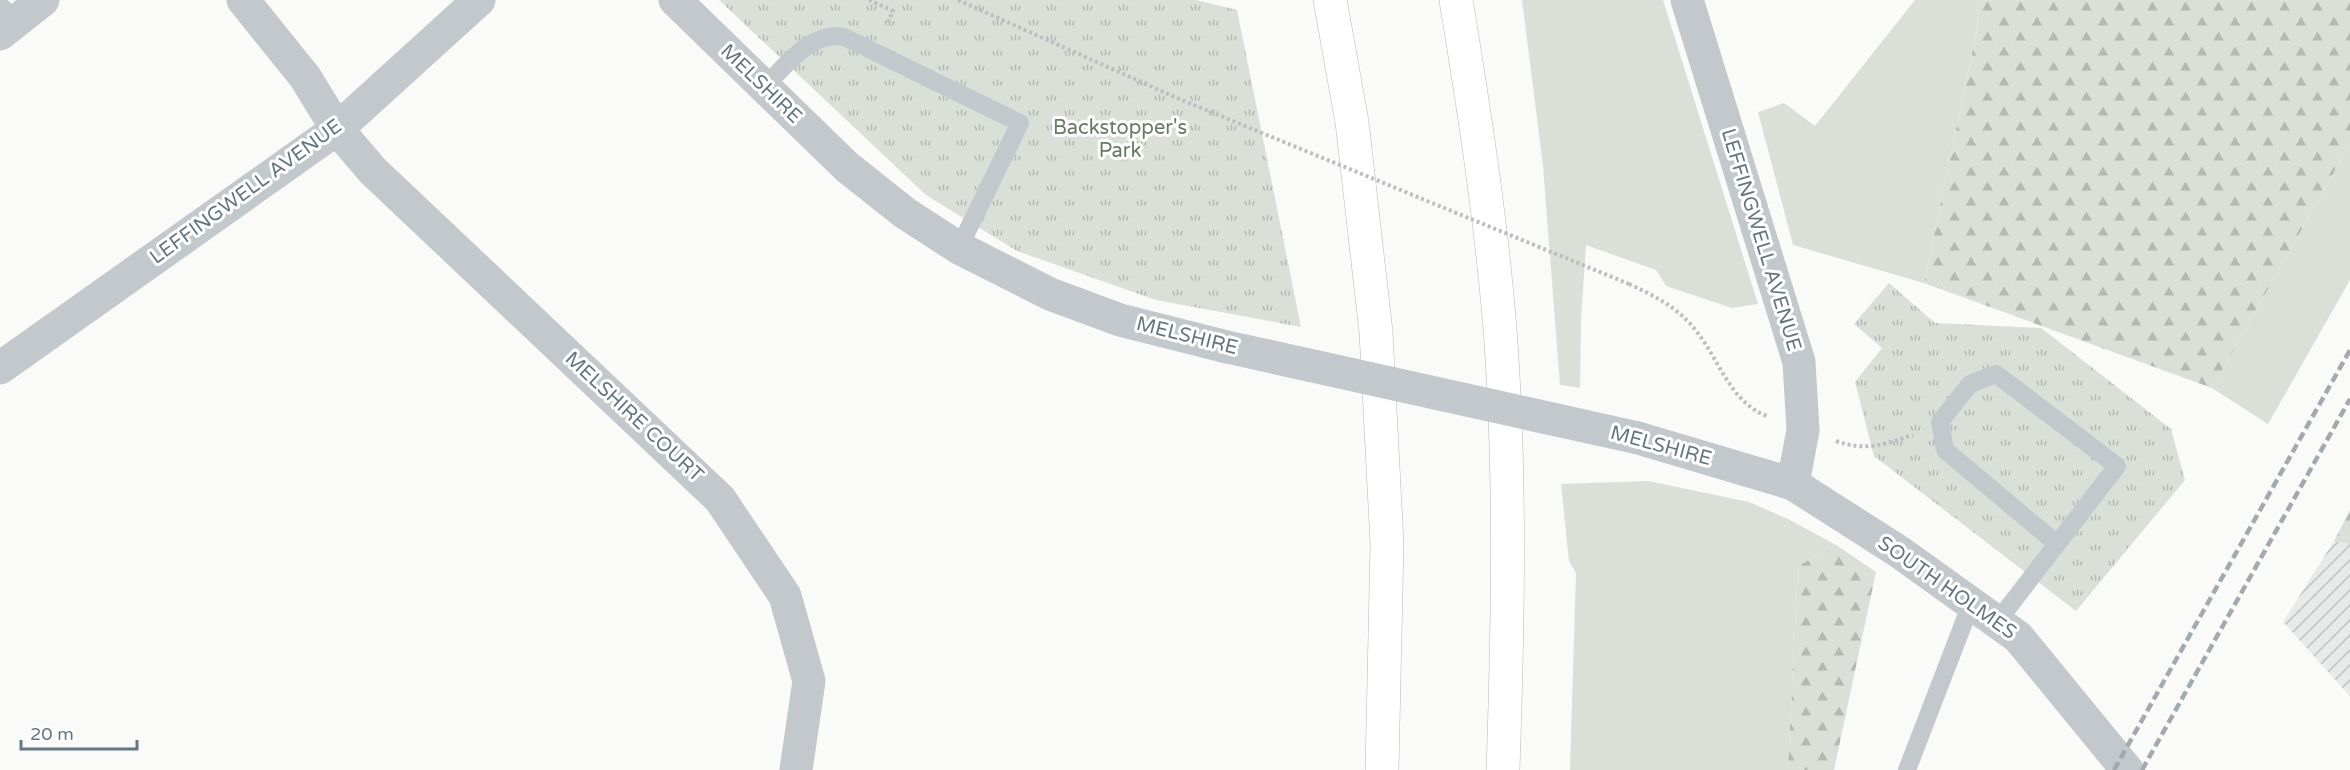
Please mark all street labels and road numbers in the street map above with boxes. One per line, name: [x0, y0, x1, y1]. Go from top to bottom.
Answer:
street label: MELSHIRE: [715, 39, 807, 129]
street label: LEFFINGWELL AVENUE: [145, 114, 347, 270]
street label: LEFFINGWELL AVENUE: [1716, 126, 1806, 354]
street label: MELSHIRE: [1134, 312, 1240, 360]
street label: MELSHIRE COURT: [560, 347, 708, 487]
street label: MELSHIRE: [1608, 421, 1714, 471]
street label: SOUTH HOLMES: [1873, 531, 2021, 645]

